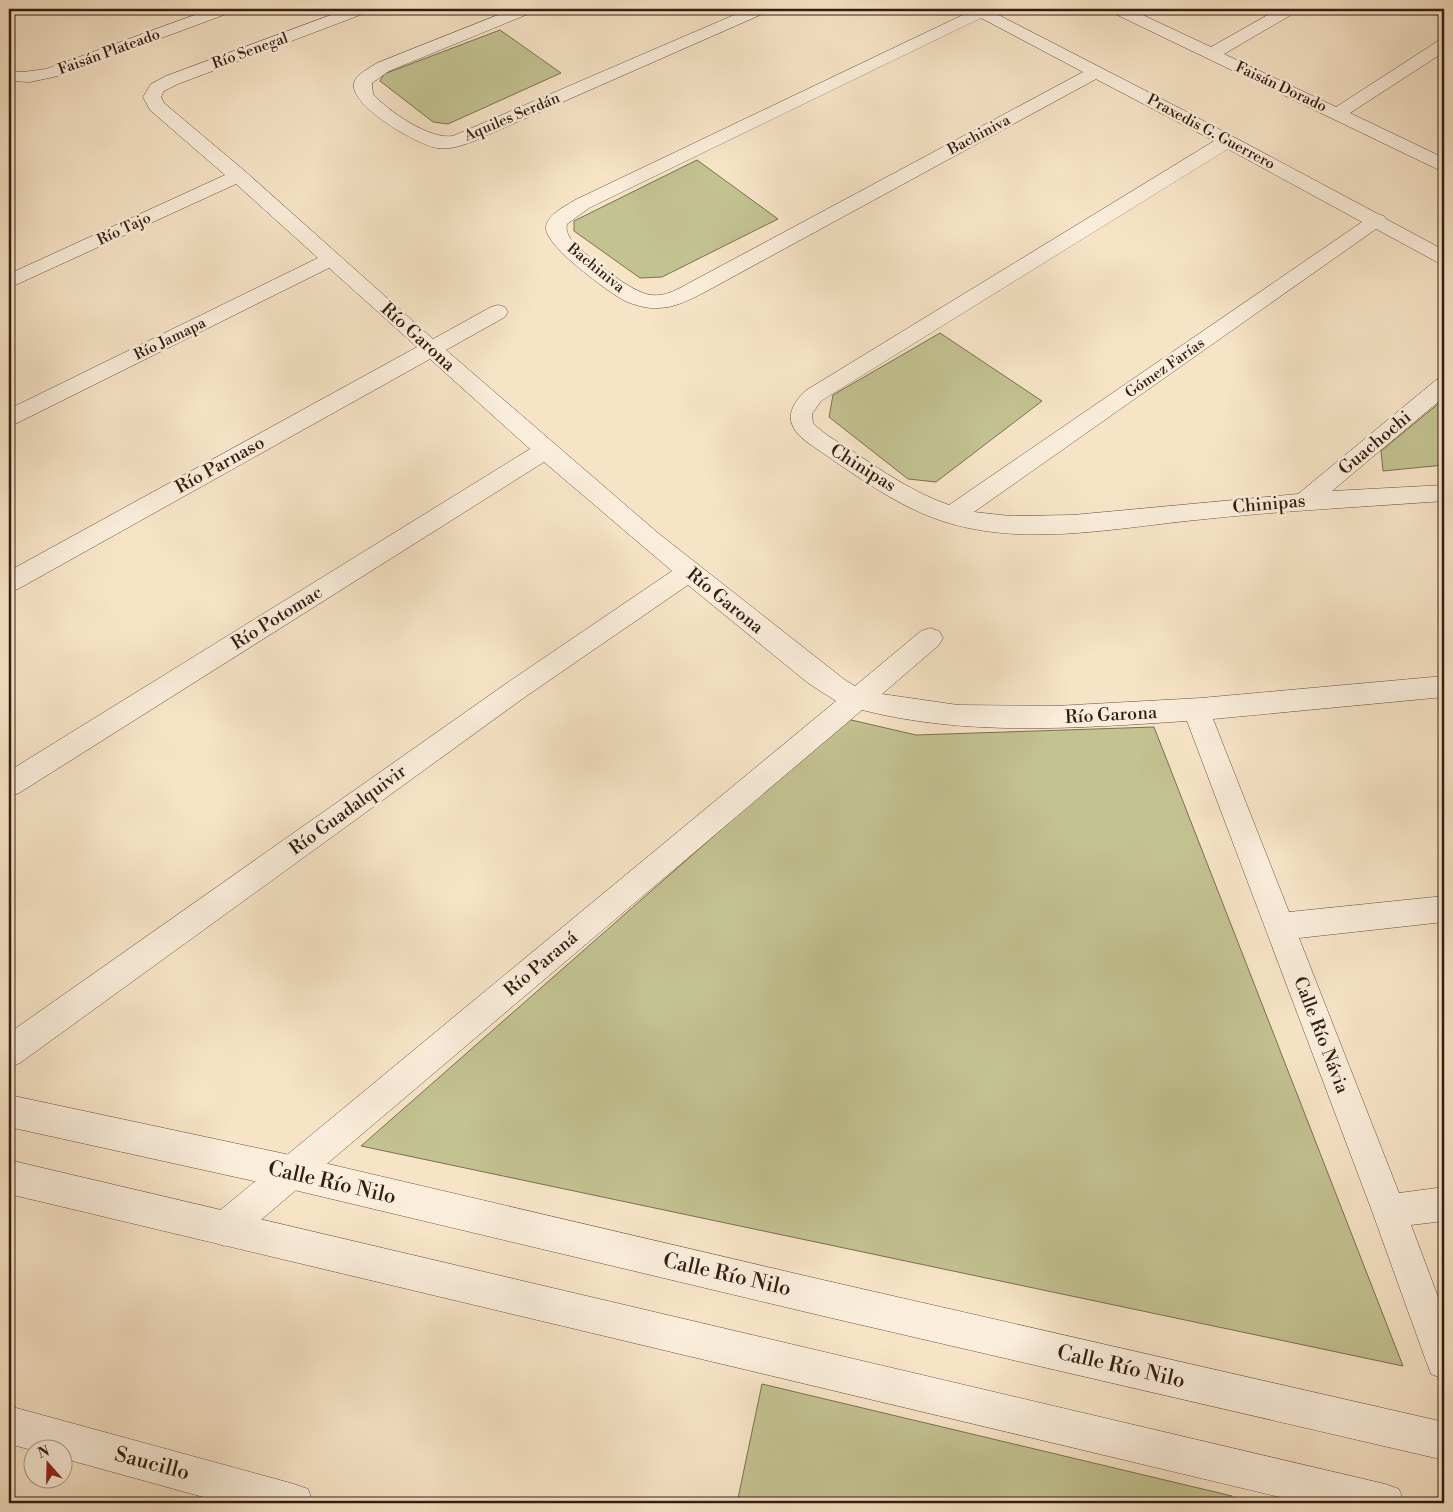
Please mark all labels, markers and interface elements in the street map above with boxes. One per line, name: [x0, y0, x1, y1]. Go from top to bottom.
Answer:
street label: Faisán Plateado: [55, 25, 163, 79]
street label: Río Senegal: [209, 28, 291, 73]
street label: Faisán Dorado: [1232, 58, 1330, 116]
street label: Aquiles Serdán: [460, 88, 563, 146]
street label: Praxedis G. Guerrero: [1144, 90, 1278, 174]
street label: Bachiniva: [943, 110, 1014, 160]
street label: Río Tajo: [94, 208, 154, 250]
street label: Bachiniva: [563, 238, 629, 297]
street label: Río Garona: [376, 298, 461, 377]
street label: Río Jamapa: [131, 313, 209, 365]
street label: Gómez Farías: [1122, 334, 1208, 402]
street label: Guachochi: [1334, 406, 1416, 480]
street label: Río Parnaso: [171, 431, 269, 499]
street label: Chinipas: [826, 439, 900, 497]
street label: Chinipas: [1232, 489, 1307, 519]
street label: Río Garona: [682, 563, 769, 639]
street label: Río Potomac: [227, 581, 327, 655]
street label: Río Garona: [1064, 701, 1158, 729]
street label: Río Guadalquivir: [285, 760, 411, 860]
street label: Río Paraná: [499, 926, 583, 1002]
street label: Calle Río Návia: [1288, 973, 1354, 1097]
street label: Calle Río Nilo: [265, 1156, 399, 1210]
street label: Calle Río Nilo: [660, 1248, 794, 1302]
street label: Calle Río Nilo: [1054, 1340, 1188, 1394]
north arrow: [22, 1440, 72, 1490]
text: N: [36, 1442, 52, 1463]
street label: Saucillo: [112, 1442, 192, 1486]

